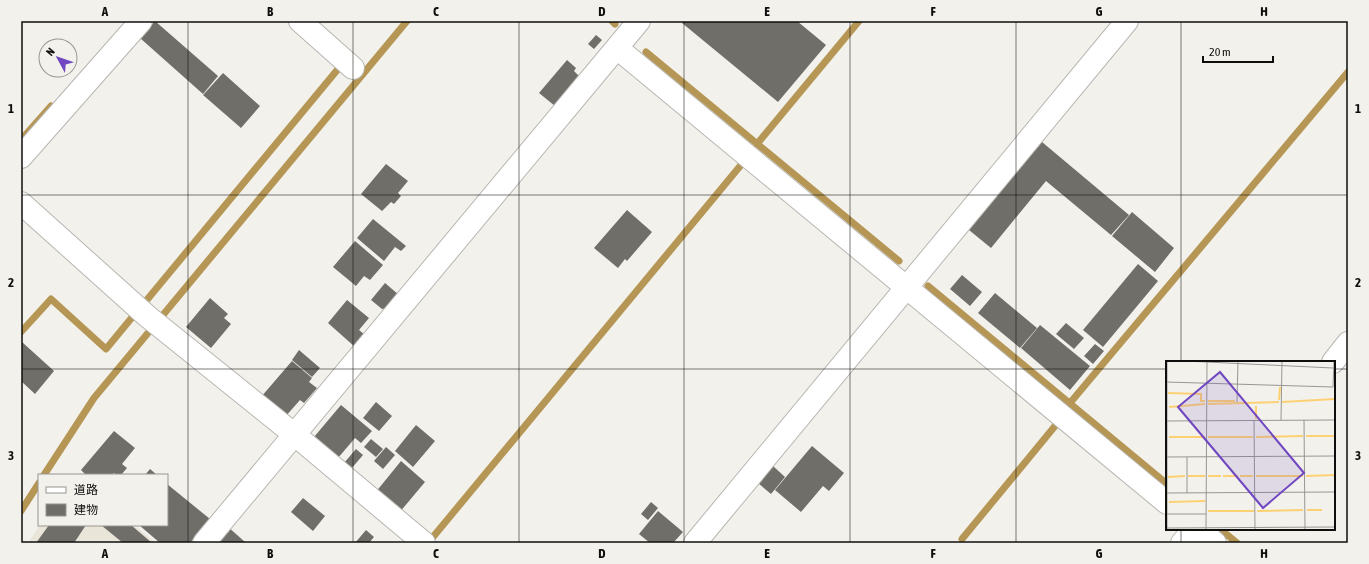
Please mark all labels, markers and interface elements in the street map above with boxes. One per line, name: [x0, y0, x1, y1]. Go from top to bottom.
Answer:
text: A: [101, 4, 109, 19]
text: B: [267, 4, 274, 19]
text: C: [433, 4, 439, 19]
text: D: [598, 4, 606, 19]
text: E: [764, 4, 770, 19]
text: F: [930, 4, 936, 19]
text: G: [1096, 4, 1103, 19]
text: H: [1260, 4, 1268, 19]
north arrow: [38, 38, 78, 78]
scale bar: [1203, 38, 1273, 64]
text: N: [44, 45, 57, 58]
text: 20 m: [1209, 45, 1231, 59]
text: 1: [8, 101, 14, 116]
text: 1: [1355, 101, 1361, 116]
text: 2: [8, 275, 14, 290]
text: 2: [1355, 275, 1361, 290]
inset map: [1166, 361, 1335, 530]
text: 3: [8, 448, 14, 463]
text: 3: [1355, 448, 1361, 463]
legend: [38, 474, 168, 526]
text: 道路: [74, 483, 98, 497]
text: 建物: [74, 503, 98, 517]
text: A: [101, 546, 109, 561]
text: B: [267, 546, 274, 561]
text: C: [433, 546, 439, 561]
text: D: [598, 546, 606, 561]
text: E: [764, 546, 770, 561]
text: F: [930, 546, 936, 561]
text: G: [1096, 546, 1103, 561]
text: H: [1260, 546, 1268, 561]

